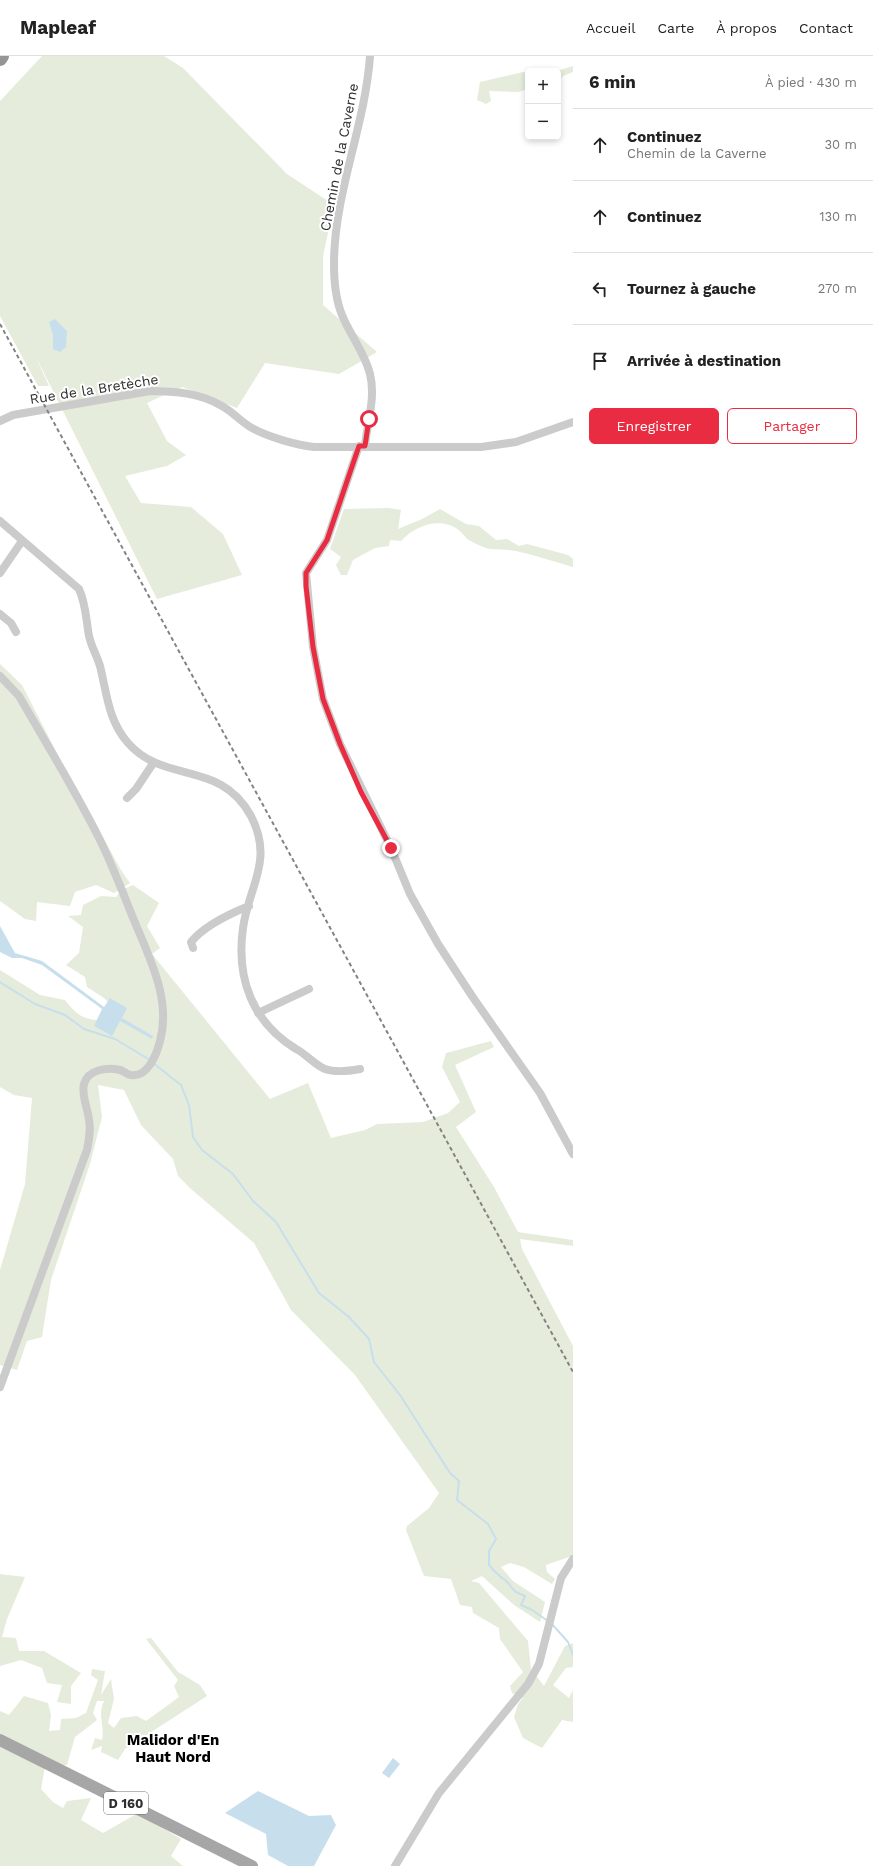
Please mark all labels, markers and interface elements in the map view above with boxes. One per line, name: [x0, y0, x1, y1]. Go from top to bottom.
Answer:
text: Mapleaf: [20, 16, 96, 39]
text: Accueil: [586, 20, 635, 36]
text: Carte: [657, 20, 694, 36]
text: À propos: [716, 20, 777, 36]
text: Contact: [799, 20, 853, 36]
map controls: [525, 68, 561, 140]
button: +: [525, 68, 561, 104]
text: 6 min: [589, 72, 636, 92]
text: À pied · 430 m: [765, 75, 857, 90]
street label: Chemin de la Caverne: [317, 82, 361, 232]
button: −: [525, 104, 561, 140]
text: Continuez: [627, 128, 701, 146]
icon: ahead: [589, 134, 611, 156]
text: 30 m: [825, 137, 857, 152]
text: Chemin de la Caverne: [627, 146, 767, 161]
icon: ahead: [589, 206, 611, 228]
text: Continuez: [627, 208, 701, 226]
text: 130 m: [819, 209, 857, 224]
icon: left: [589, 278, 611, 300]
text: Tournez à gauche: [627, 280, 756, 298]
text: 270 m: [818, 281, 857, 296]
icon: arrive: [589, 350, 611, 372]
text: Arrivée à destination: [627, 352, 781, 370]
street label: Rue de la Bretèche: [29, 371, 159, 407]
button: Enregistrer: [589, 408, 719, 444]
button: Partager: [727, 408, 857, 444]
route start: [360, 410, 378, 428]
route end: [382, 839, 400, 857]
district label: Malidor d'En Haut Nord: [127, 1731, 219, 1766]
road number: D 160: [104, 1792, 148, 1814]

